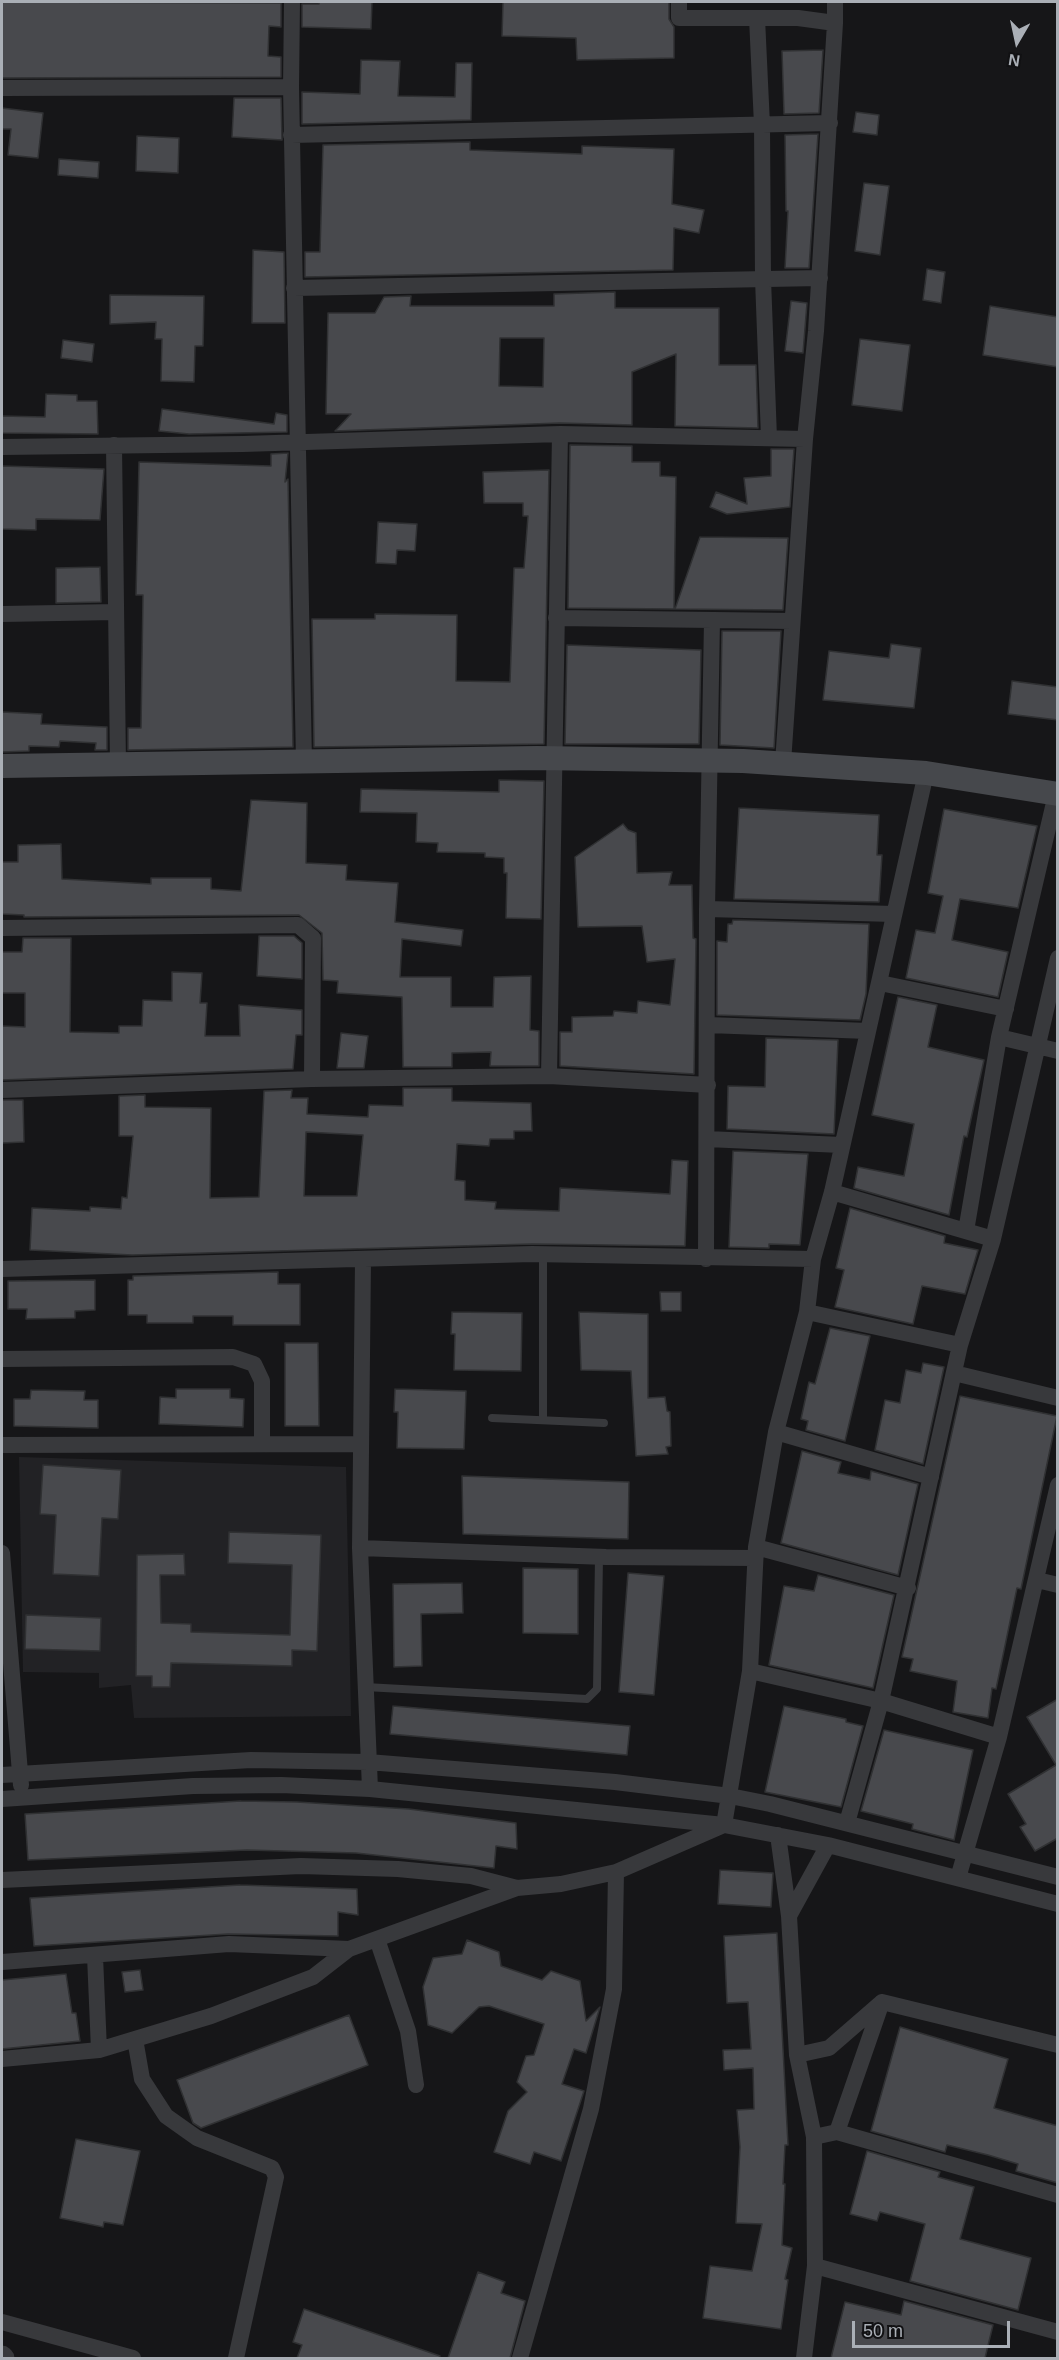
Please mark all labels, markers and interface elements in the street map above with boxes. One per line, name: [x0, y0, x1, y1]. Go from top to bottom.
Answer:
north arrow: [987, 12, 1047, 72]
text: N: [1007, 51, 1021, 70]
scale bar: [855, 2309, 1012, 2347]
text: 50 m: [863, 2321, 903, 2341]

